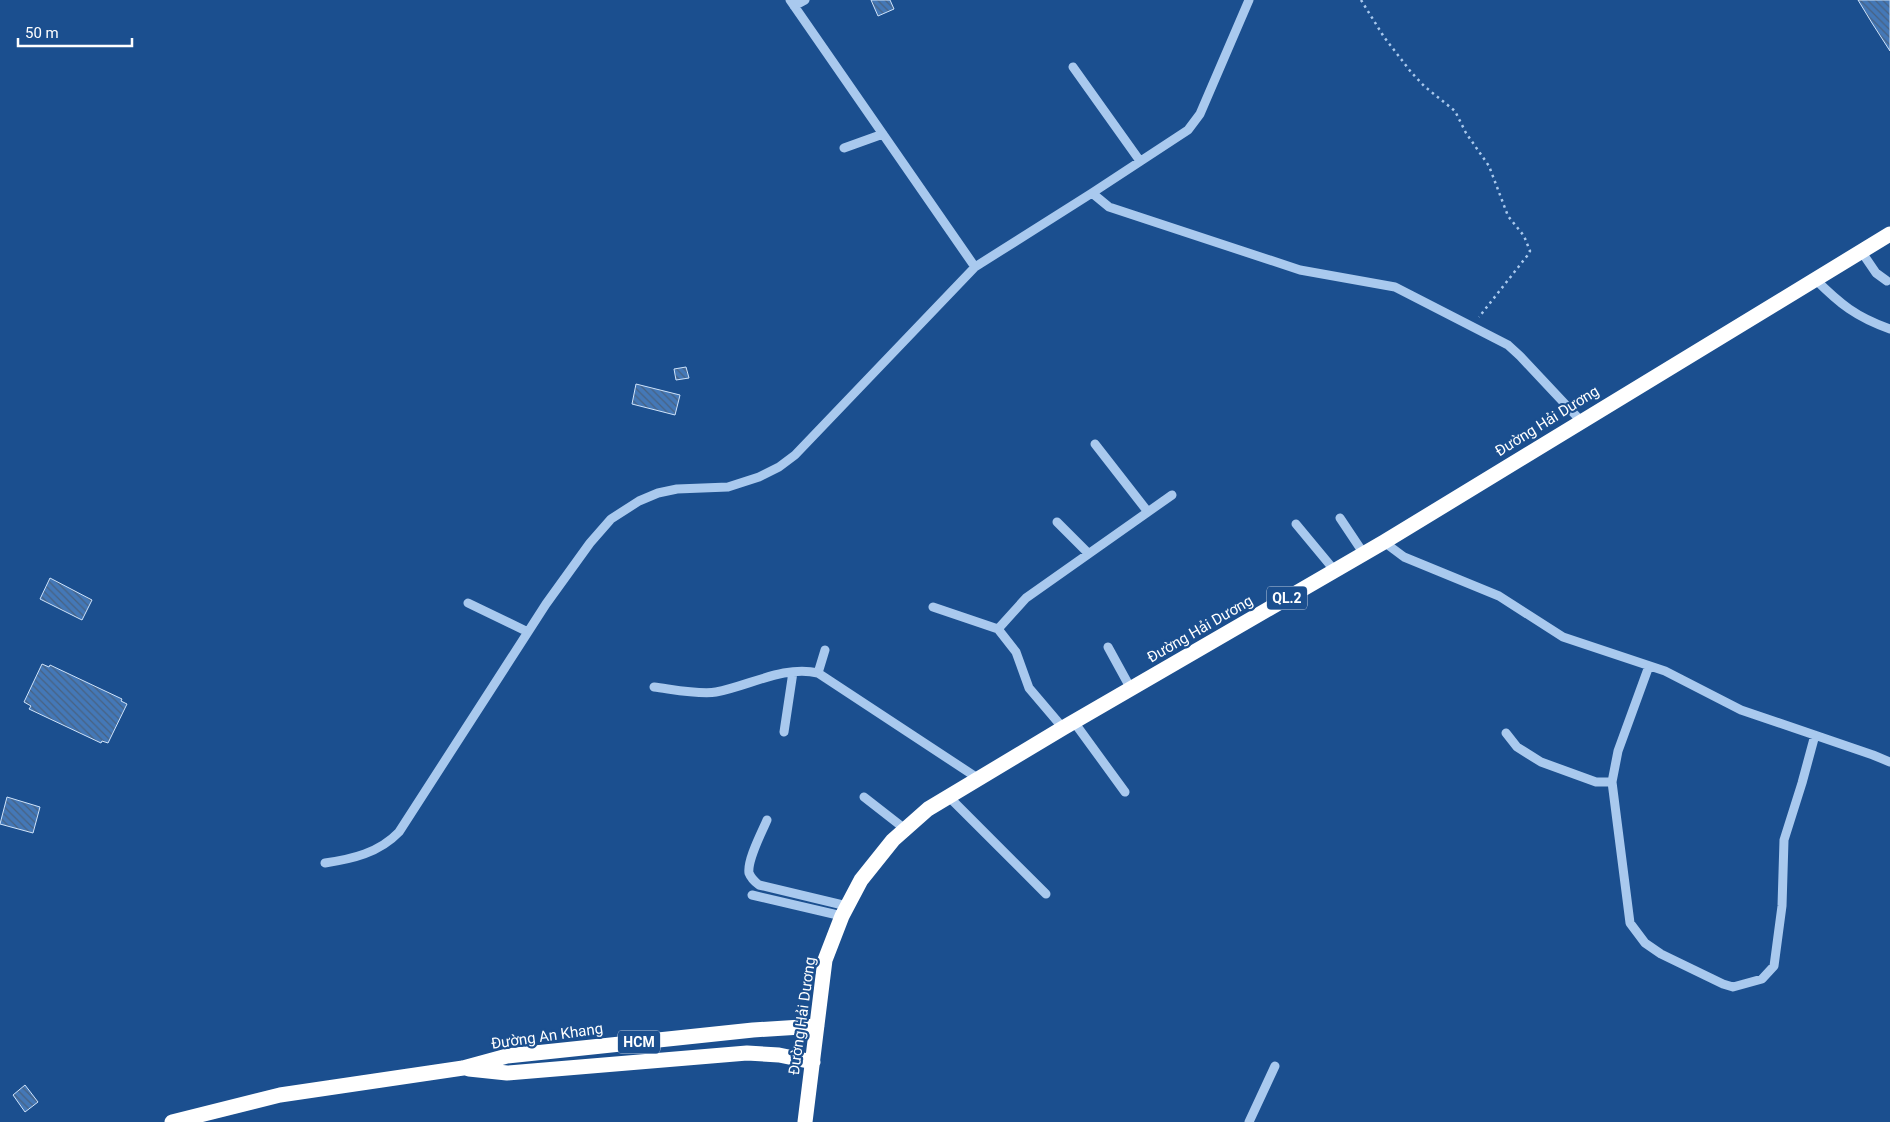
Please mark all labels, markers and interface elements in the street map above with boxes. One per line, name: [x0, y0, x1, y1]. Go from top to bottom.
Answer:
scale bar: [18, 15, 131, 47]
text: 50 m: [25, 24, 59, 42]
street label: Đường Hải Dương: [1492, 382, 1602, 460]
road number: QL.2: [1267, 586, 1307, 610]
street label: Đường Hải Dương: [1144, 591, 1256, 667]
street label: Đường Hải Dương: [785, 956, 819, 1076]
street label: Đường An Khang: [490, 1019, 604, 1053]
road number: HCM: [618, 1030, 660, 1054]

